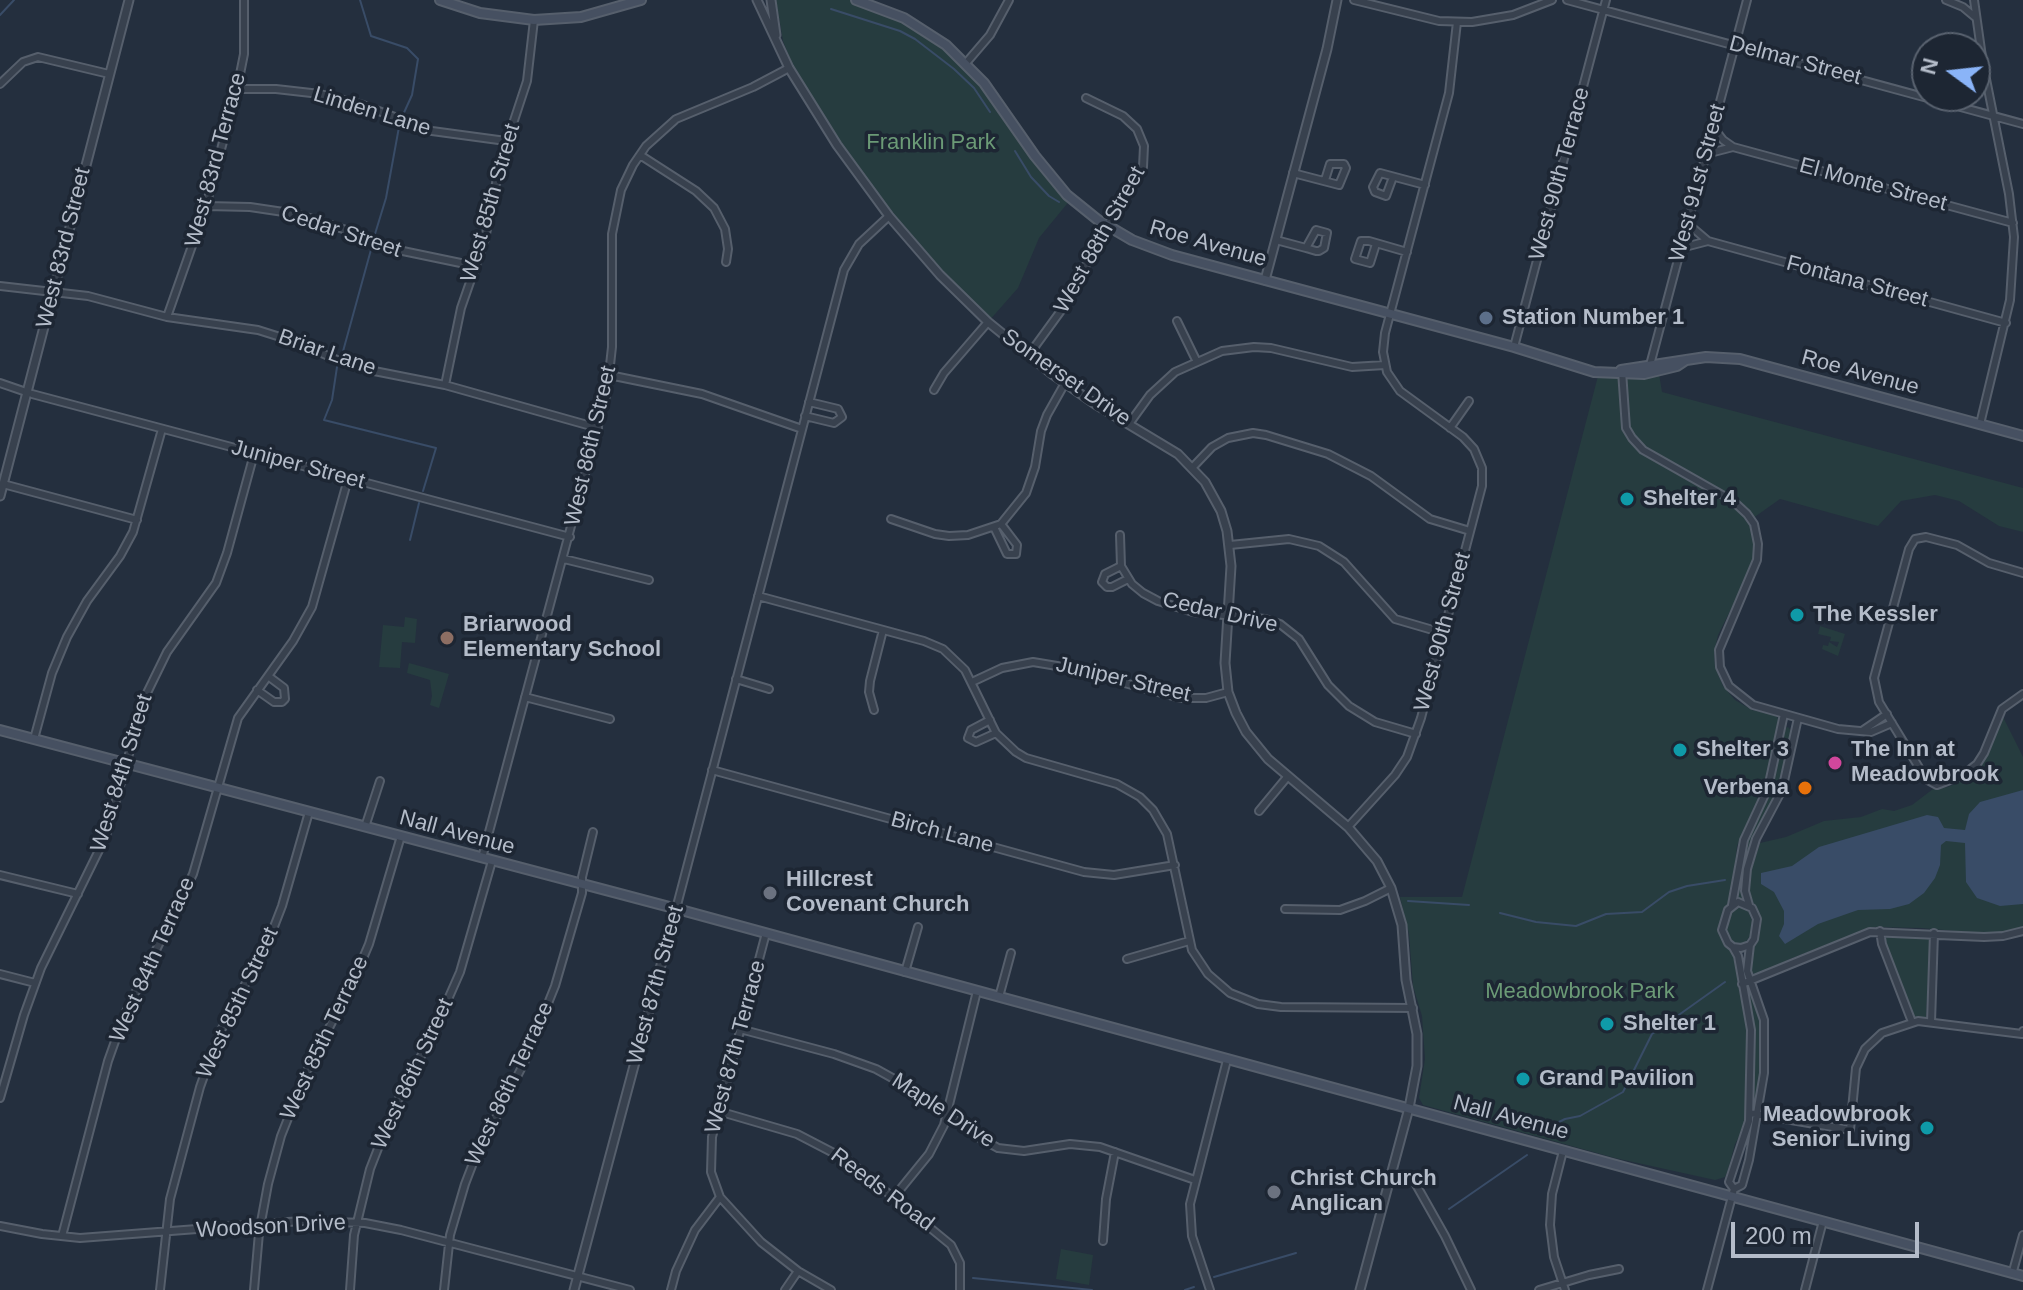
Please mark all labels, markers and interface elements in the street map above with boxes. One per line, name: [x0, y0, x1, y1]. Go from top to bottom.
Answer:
street label: Delmar Street: [1726, 31, 1864, 91]
north arrow: [1911, 32, 1991, 112]
text: N: [1915, 55, 1943, 77]
street label: West 83rd Terrace: [180, 70, 252, 250]
street label: Linden Lane: [310, 82, 434, 142]
street label: West 90th Terrace: [1524, 85, 1596, 263]
street label: West 91st Street: [1664, 101, 1732, 265]
street label: West 85th Street: [456, 121, 526, 285]
park label: Franklin Park: [866, 130, 996, 156]
street label: El Monte Street: [1796, 153, 1950, 217]
street label: West 88th Street: [1049, 162, 1151, 318]
street label: West 83rd Street: [31, 165, 97, 331]
street label: Cedar Street: [278, 200, 404, 264]
street label: Roe Avenue: [1146, 215, 1270, 273]
street label: Fontana Street: [1783, 250, 1931, 314]
place label: Station Number 1: [1502, 305, 1684, 331]
marker: Station Number 1: [1477, 309, 1495, 327]
street label: Briar Lane: [275, 324, 379, 382]
street label: Somerset Drive: [996, 324, 1136, 432]
street label: Roe Avenue: [1798, 345, 1922, 401]
street label: West 86th Street: [560, 363, 622, 529]
street label: Juniper Street: [228, 435, 368, 495]
place label: Shelter 4: [1643, 486, 1736, 512]
marker: Shelter 4: [1618, 490, 1636, 508]
street label: West 90th Street: [1409, 550, 1477, 714]
street label: Cedar Drive: [1160, 587, 1280, 639]
place label: The Kessler: [1813, 602, 1938, 628]
marker: The Kessler: [1788, 606, 1806, 624]
place label: Briarwood Elementary School: [463, 612, 661, 664]
marker: Briarwood Elementary School: [438, 629, 456, 647]
street label: Juniper Street: [1053, 652, 1193, 708]
street label: West 84th Street: [85, 691, 159, 855]
place label: Shelter 3: [1696, 737, 1789, 763]
place label: The Inn at Meadowbrook: [1851, 737, 1999, 788]
marker: Shelter 3: [1671, 741, 1689, 759]
marker: The Inn at Meadowbrook: [1826, 754, 1844, 772]
place label: Verbena: [1703, 775, 1789, 801]
marker: Verbena: [1796, 779, 1814, 797]
street label: Nall Avenue: [396, 805, 518, 861]
street label: Birch Lane: [888, 807, 996, 859]
place label: Hillcrest Covenant Church: [786, 867, 969, 918]
street label: West 84th Terrace: [105, 873, 201, 1047]
marker: Hillcrest Covenant Church: [761, 884, 779, 902]
street label: West 87th Street: [622, 903, 690, 1067]
street label: West 85th Street: [191, 923, 285, 1083]
street label: West 85th Terrace: [275, 952, 375, 1124]
street label: West 87th Terrace: [700, 958, 772, 1136]
park label: Meadowbrook Park: [1485, 979, 1675, 1005]
street label: West 86th Street: [366, 994, 460, 1154]
street label: West 86th Terrace: [460, 998, 560, 1170]
place label: Shelter 1: [1623, 1011, 1716, 1037]
marker: Shelter 1: [1598, 1015, 1616, 1033]
place label: Grand Pavilion: [1539, 1066, 1694, 1092]
street label: Maple Drive: [887, 1068, 999, 1154]
marker: Grand Pavilion: [1514, 1070, 1532, 1088]
street label: Nall Avenue: [1450, 1090, 1572, 1146]
place label: Meadowbrook Senior Living: [1763, 1102, 1911, 1154]
marker: Meadowbrook Senior Living: [1918, 1119, 1936, 1137]
street label: Reeds Road: [825, 1143, 939, 1237]
place label: Christ Church Anglican: [1290, 1166, 1437, 1218]
marker: Christ Church Anglican: [1265, 1183, 1283, 1201]
scale bar: [1735, 1206, 1923, 1256]
street label: Woodson Drive: [195, 1210, 347, 1244]
text: 200 m: [1745, 1222, 1812, 1249]

